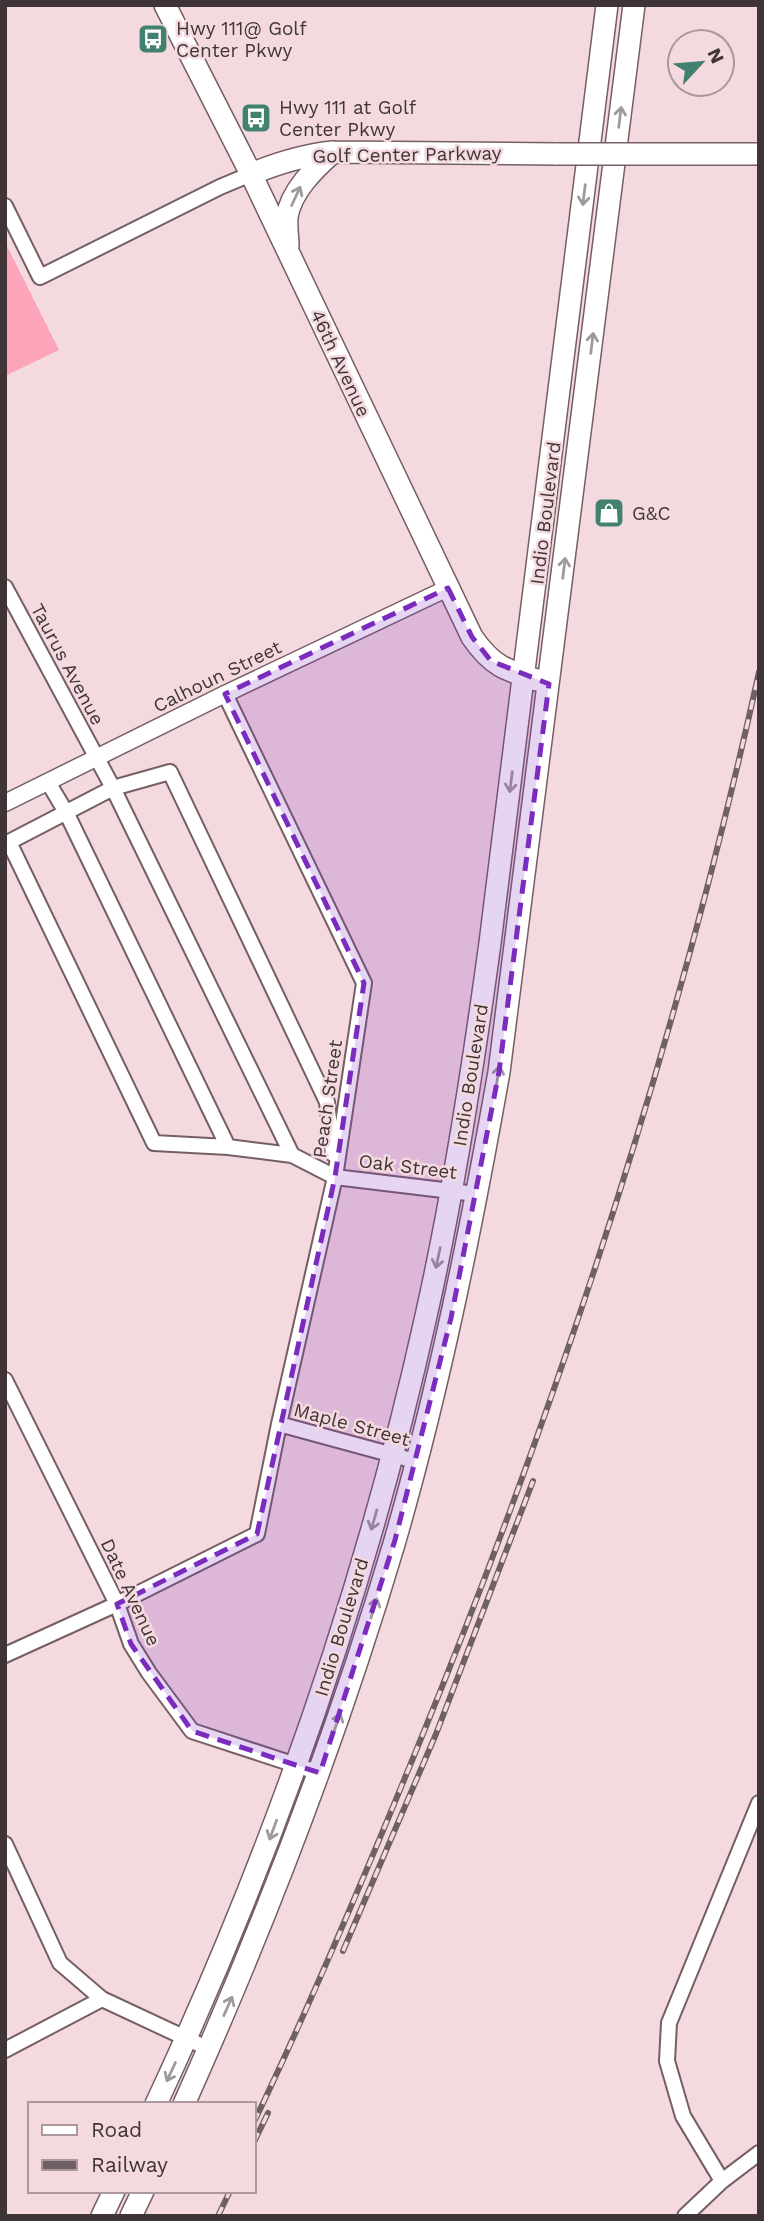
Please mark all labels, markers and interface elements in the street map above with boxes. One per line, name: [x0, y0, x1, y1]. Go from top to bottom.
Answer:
place label: Hwy 111@ Golf Center Pkwy: [176, 17, 307, 62]
bus stop icon: Hwy 111@ Golf Center Pkwy: [136, 22, 170, 56]
north arrow: [666, 28, 736, 98]
text: N: [702, 44, 729, 67]
place label: Hwy 111 at Golf Center Pkwy: [279, 96, 417, 141]
bus stop icon: Hwy 111 at Golf Center Pkwy: [239, 101, 273, 135]
one-way arrow: [613, 106, 626, 129]
street label: Golf Center Parkway: [312, 141, 502, 168]
one-way arrow: [578, 183, 591, 205]
one-way arrow: [290, 186, 304, 207]
street label: 46th Avenue: [306, 306, 375, 421]
one-way arrow: [585, 332, 598, 355]
street label: Indio Boulevard: [525, 440, 566, 586]
shop icon: G&C: [592, 496, 626, 530]
place label: G&C: [632, 502, 671, 525]
one-way arrow: [557, 558, 570, 580]
street label: Taurus Avenue: [26, 599, 109, 729]
street label: Calhoun Street: [149, 635, 285, 717]
one-way arrow: [505, 770, 518, 793]
street label: Indio Boulevard: [448, 1002, 493, 1148]
street label: Peach Street: [308, 1038, 347, 1160]
one-way arrow: [492, 1065, 505, 1088]
street label: Oak Street: [357, 1149, 459, 1184]
one-way arrow: [431, 1246, 445, 1269]
street label: Maple Street: [291, 1398, 412, 1451]
one-way arrow: [367, 1508, 380, 1531]
street label: Date Avenue: [96, 1535, 165, 1650]
street label: Indio Boulevard: [309, 1555, 374, 1699]
one-way arrow: [369, 1598, 382, 1620]
one-way arrow: [332, 1713, 344, 1735]
one-way arrow: [266, 1818, 278, 1840]
one-way arrow: [222, 1995, 235, 2017]
one-way arrow: [164, 2061, 177, 2082]
legend: [28, 2102, 256, 2193]
text: Road: [91, 2117, 142, 2142]
text: Railway: [91, 2152, 168, 2177]

